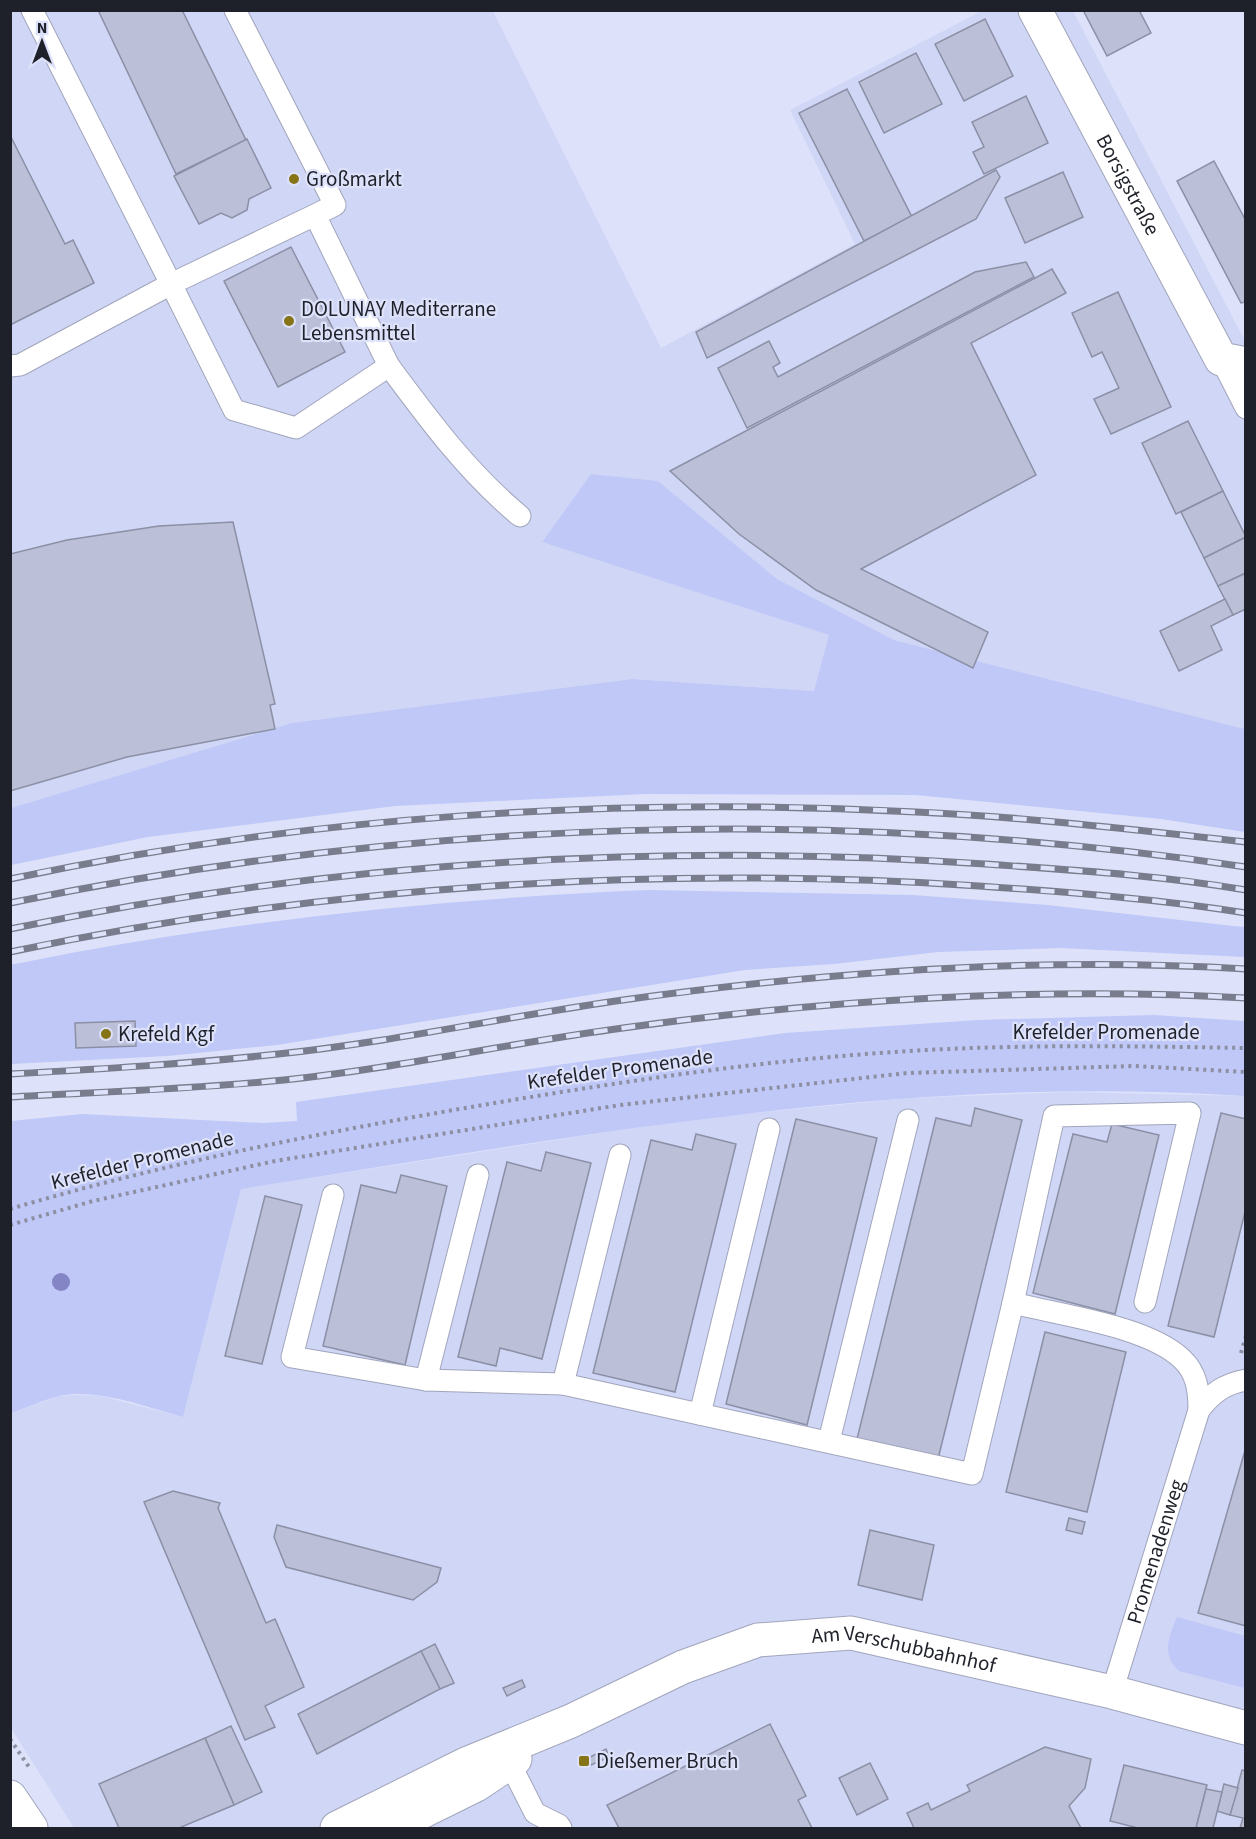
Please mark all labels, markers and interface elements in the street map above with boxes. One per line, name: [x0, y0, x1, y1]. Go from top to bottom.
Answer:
north arrow: [12, 12, 72, 72]
text: N: [37, 17, 47, 39]
street label: Borsigstraße: [1089, 129, 1167, 241]
place label: Großmarkt: [306, 164, 402, 194]
marker: Großmarkt: [287, 172, 301, 186]
place label: DOLUNAY Mediterrane Lebensmittel: [301, 294, 496, 348]
marker: DOLUNAY Mediterrane Lebensmittel: [282, 314, 296, 328]
street label: Krefelder Promenade: [1012, 1017, 1200, 1047]
place label: Krefeld Kgf: [118, 1019, 215, 1049]
marker: Krefeld Kgf: [99, 1027, 113, 1041]
street label: Krefelder Promenade: [525, 1041, 715, 1097]
street label: Krefelder Promenade: [48, 1123, 236, 1197]
street label: Promenadenweg: [1119, 1475, 1192, 1627]
street label: Am Verschubbahnhof: [810, 1618, 1000, 1680]
place label: Dießemer Bruch: [596, 1746, 738, 1776]
marker: Dießemer Bruch: [577, 1754, 591, 1768]

